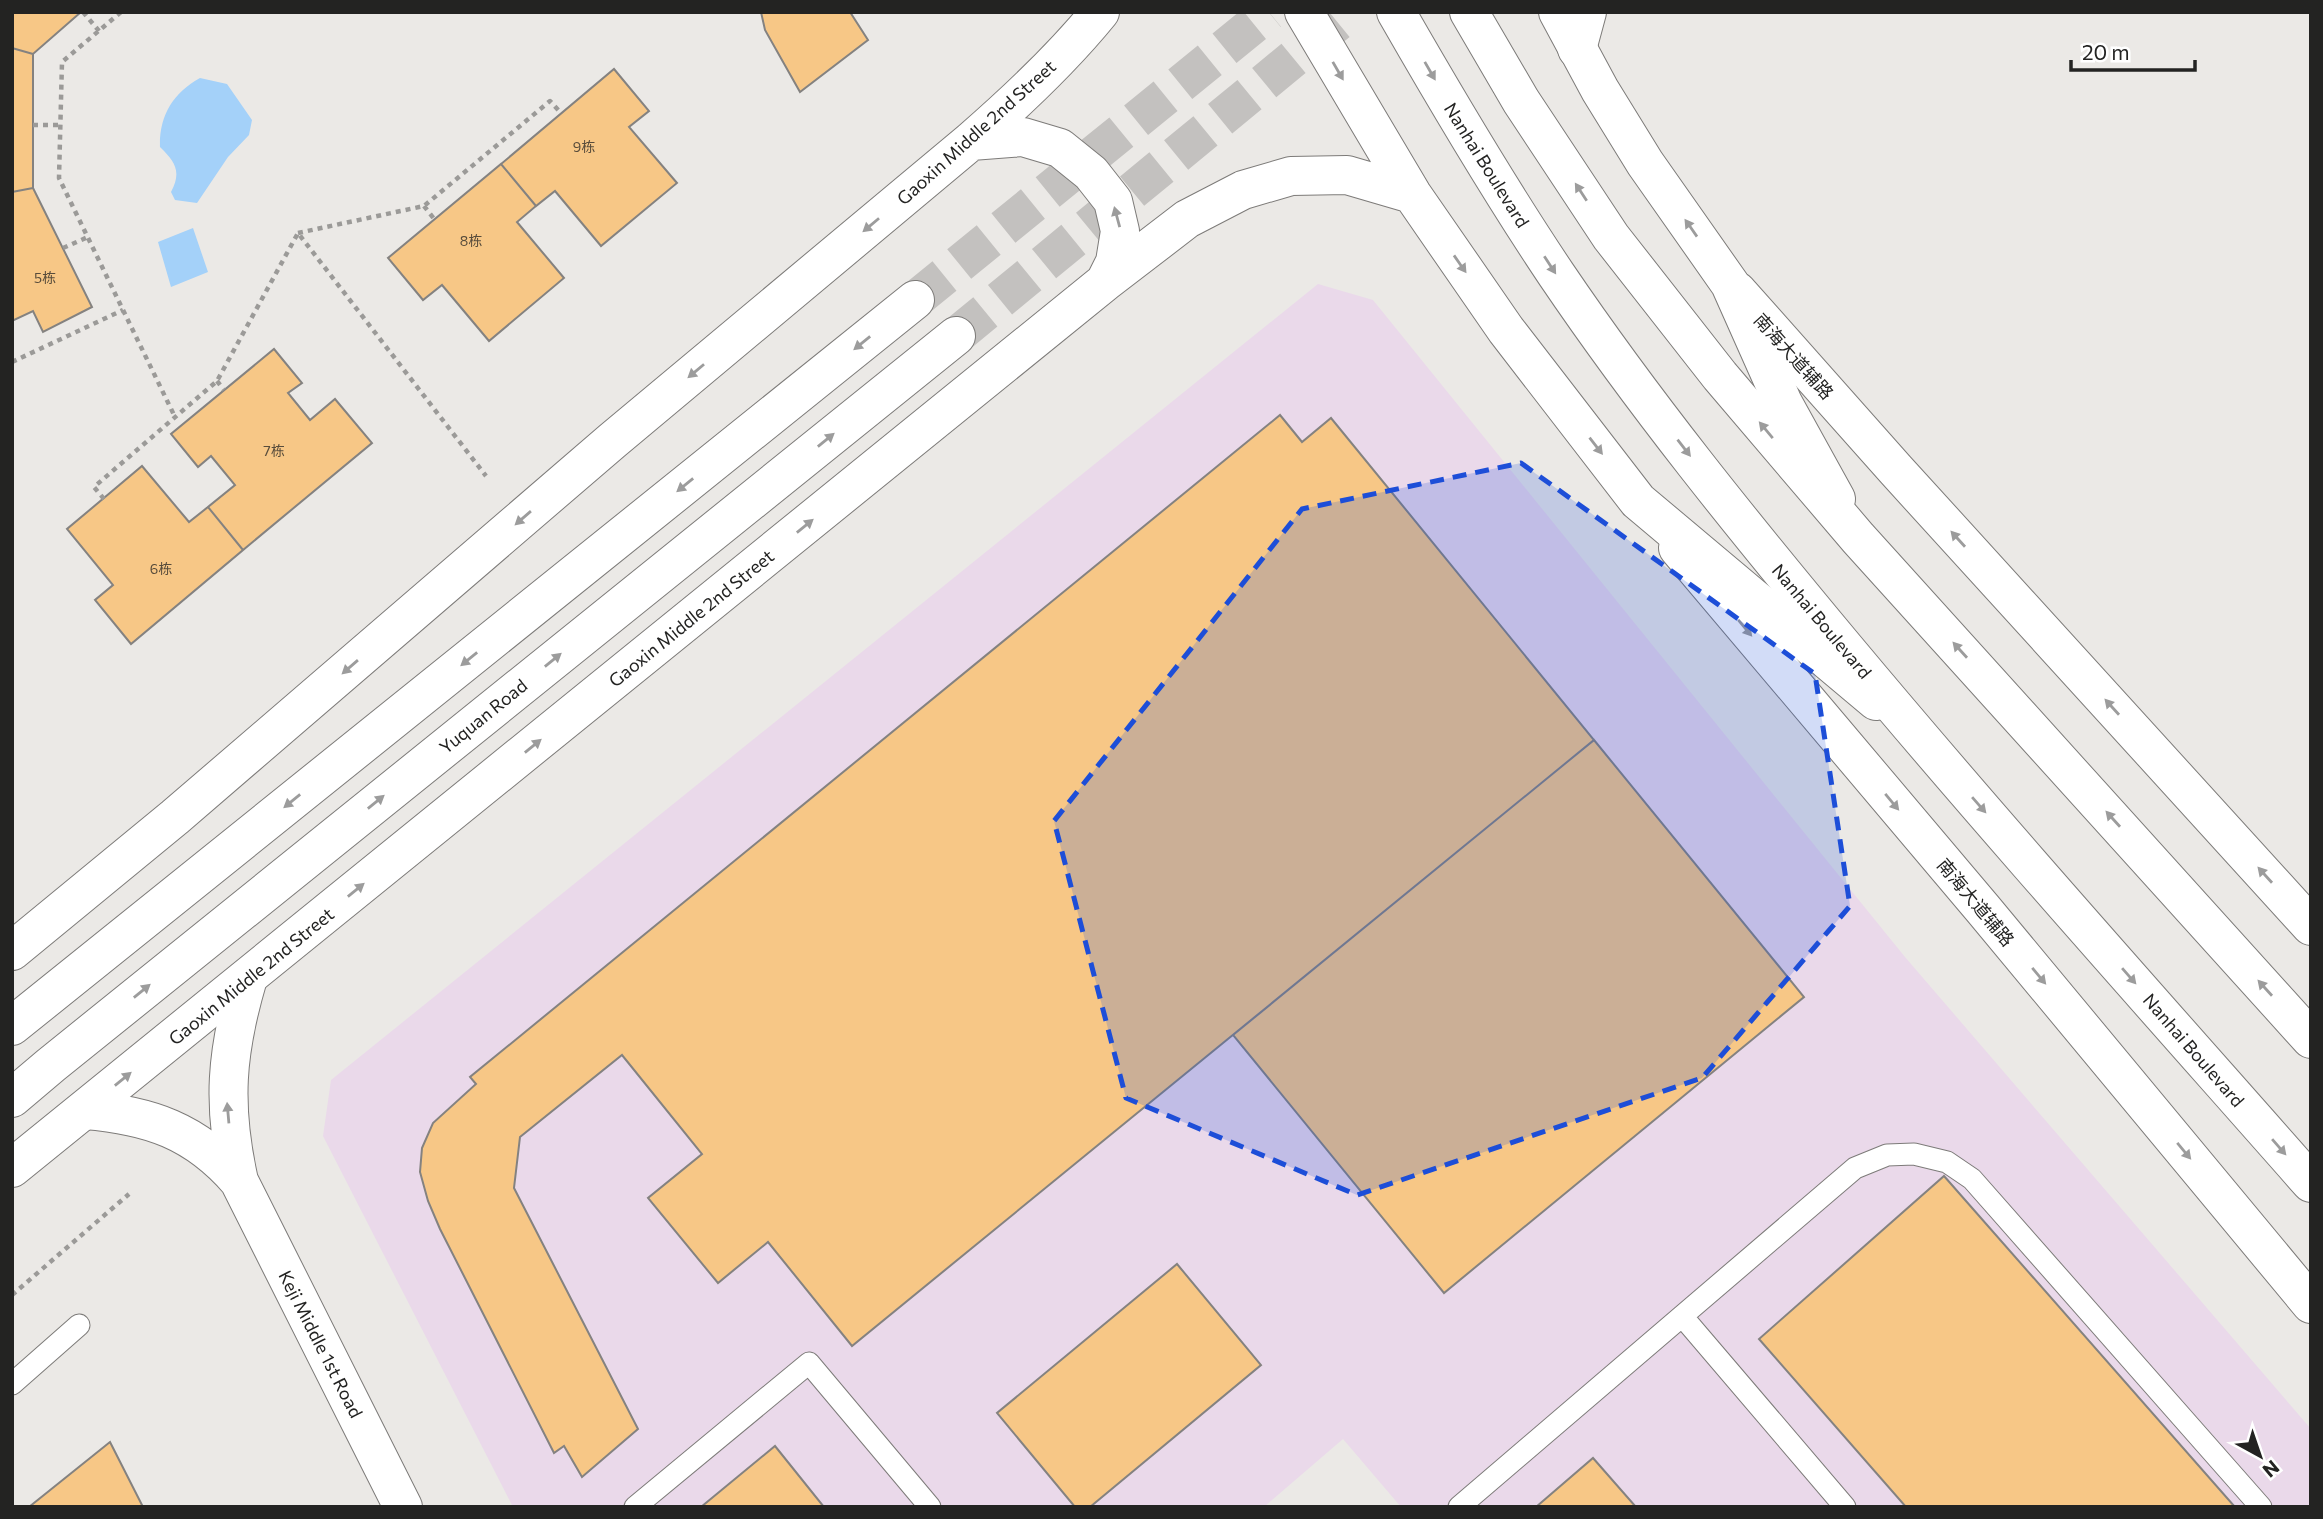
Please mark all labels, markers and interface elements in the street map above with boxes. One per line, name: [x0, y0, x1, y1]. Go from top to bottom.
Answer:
scale bar: [2071, 28, 2195, 72]
text: 20 m: [2082, 39, 2130, 64]
street label: Gaoxin Middle 2nd Street: [892, 55, 1060, 209]
one-way arrow: [1332, 62, 1344, 81]
one-way arrow: [1424, 62, 1437, 81]
street label: Nanhai Boulevard: [1440, 98, 1534, 232]
house number: 9栋: [573, 138, 595, 155]
one-way arrow: [1575, 182, 1588, 202]
one-way arrow: [1111, 206, 1122, 228]
one-way arrow: [862, 217, 879, 232]
one-way arrow: [1684, 219, 1698, 237]
house number: 8栋: [460, 232, 482, 249]
one-way arrow: [1453, 255, 1467, 273]
one-way arrow: [1544, 255, 1557, 274]
house number: 5栋: [34, 269, 56, 286]
street label: 南海大道辅路: [1750, 309, 1838, 403]
one-way arrow: [853, 335, 871, 350]
one-way arrow: [688, 363, 705, 378]
one-way arrow: [1759, 421, 1774, 438]
one-way arrow: [817, 433, 835, 448]
one-way arrow: [1588, 437, 1602, 455]
one-way arrow: [1677, 439, 1692, 457]
house number: 7栋: [263, 442, 285, 459]
one-way arrow: [676, 478, 694, 493]
one-way arrow: [514, 510, 532, 526]
one-way arrow: [796, 519, 813, 534]
one-way arrow: [1951, 531, 1967, 548]
street label: Gaoxin Middle 2nd Street: [604, 545, 778, 691]
street label: Nanhai Boulevard: [1768, 559, 1876, 683]
house number: 6栋: [150, 560, 172, 577]
one-way arrow: [1738, 619, 1753, 637]
one-way arrow: [1952, 641, 1968, 659]
one-way arrow: [461, 651, 479, 666]
one-way arrow: [544, 652, 562, 667]
one-way arrow: [342, 659, 359, 674]
street label: Yuquan Road: [435, 674, 531, 758]
one-way arrow: [2104, 699, 2120, 716]
one-way arrow: [524, 739, 542, 754]
one-way arrow: [283, 794, 301, 809]
one-way arrow: [1884, 794, 1899, 811]
one-way arrow: [367, 795, 385, 810]
one-way arrow: [1971, 797, 1986, 814]
one-way arrow: [2105, 811, 2121, 828]
street label: 南海大道辅路: [1933, 854, 2019, 950]
one-way arrow: [2257, 866, 2273, 884]
one-way arrow: [347, 882, 365, 897]
street label: Gaoxin Middle 2nd Street: [164, 903, 338, 1049]
one-way arrow: [2031, 967, 2046, 985]
one-way arrow: [2121, 968, 2136, 985]
one-way arrow: [2257, 979, 2273, 997]
one-way arrow: [132, 984, 150, 999]
street label: Nanhai Boulevard: [2139, 989, 2249, 1111]
one-way arrow: [113, 1072, 131, 1087]
one-way arrow: [222, 1102, 233, 1124]
one-way arrow: [2271, 1138, 2287, 1156]
one-way arrow: [2176, 1143, 2191, 1160]
street label: Keji Middle 1st Road: [274, 1267, 368, 1421]
north arrow: [2225, 1421, 2295, 1491]
text: N: [2258, 1456, 2284, 1483]

